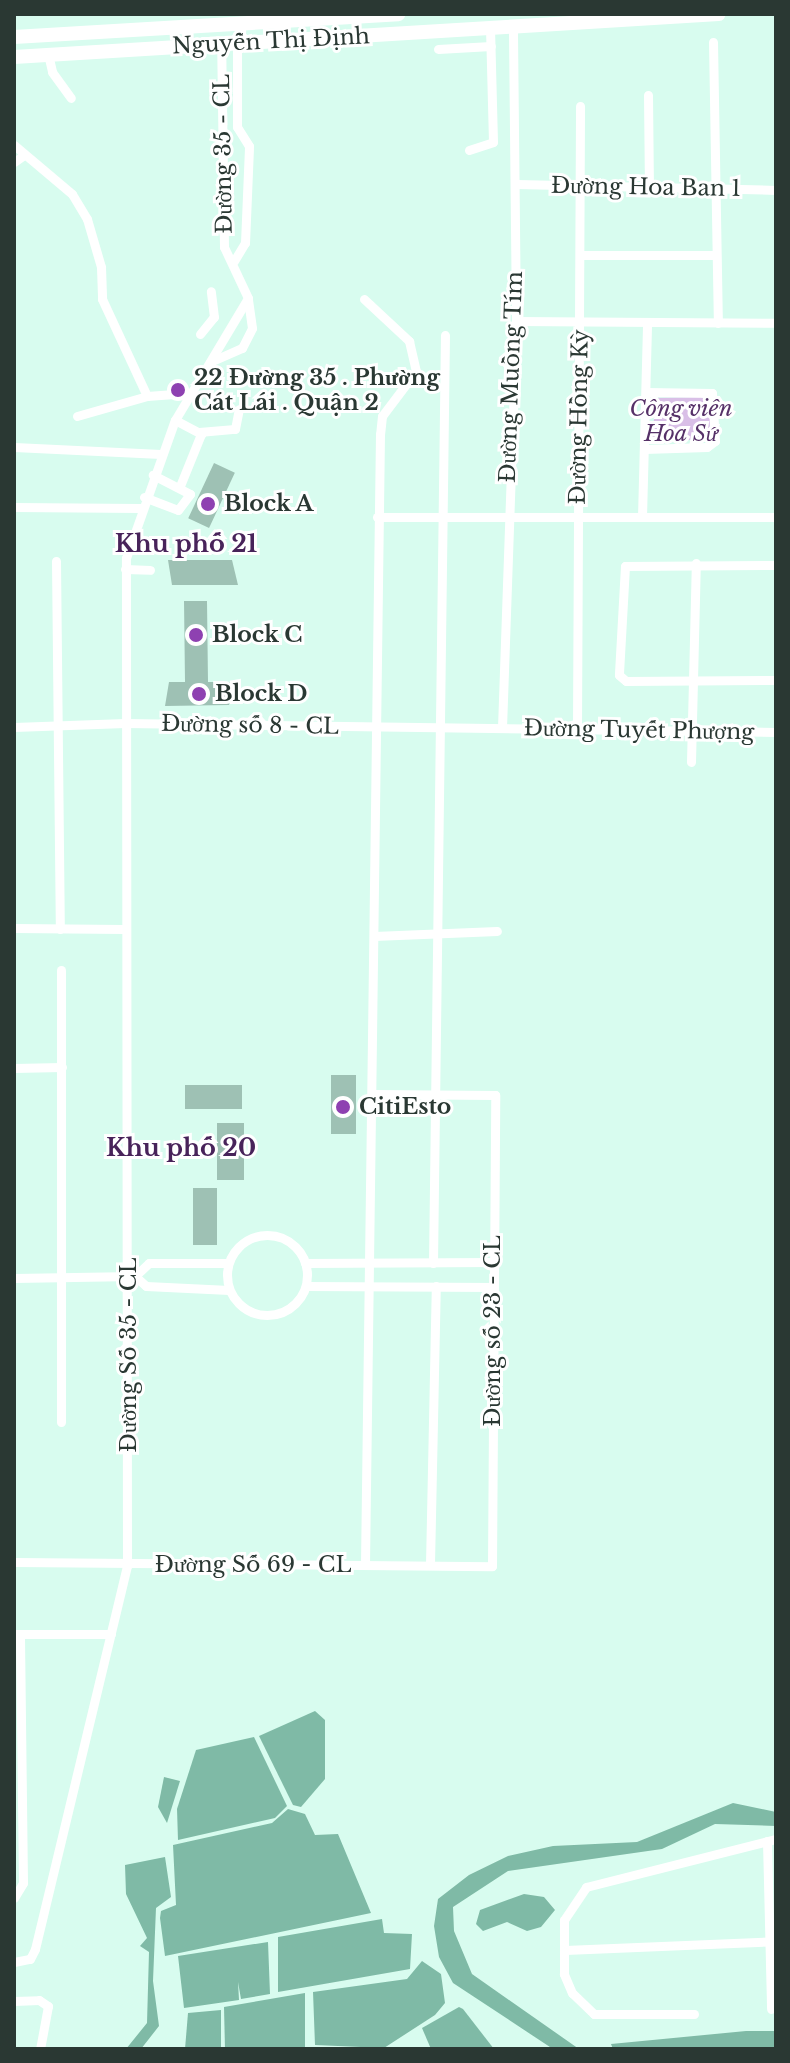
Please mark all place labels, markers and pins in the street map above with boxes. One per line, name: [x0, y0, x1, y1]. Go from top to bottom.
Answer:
place label: 22 Đường 35 . Phường Cát Lái . Quận 2: [194, 364, 440, 416]
marker: 22 Đường 35 . Phường Cát Lái . Quận 2: [169, 381, 187, 399]
place label: Block A: [224, 491, 314, 517]
marker: Block A: [199, 495, 217, 513]
place label: Block C: [212, 622, 303, 648]
marker: Block C: [187, 626, 205, 644]
place label: Block D: [215, 681, 308, 707]
marker: Block D: [190, 685, 208, 703]
place label: CitiEsto: [359, 1094, 451, 1120]
marker: CitiEsto: [334, 1098, 352, 1116]

